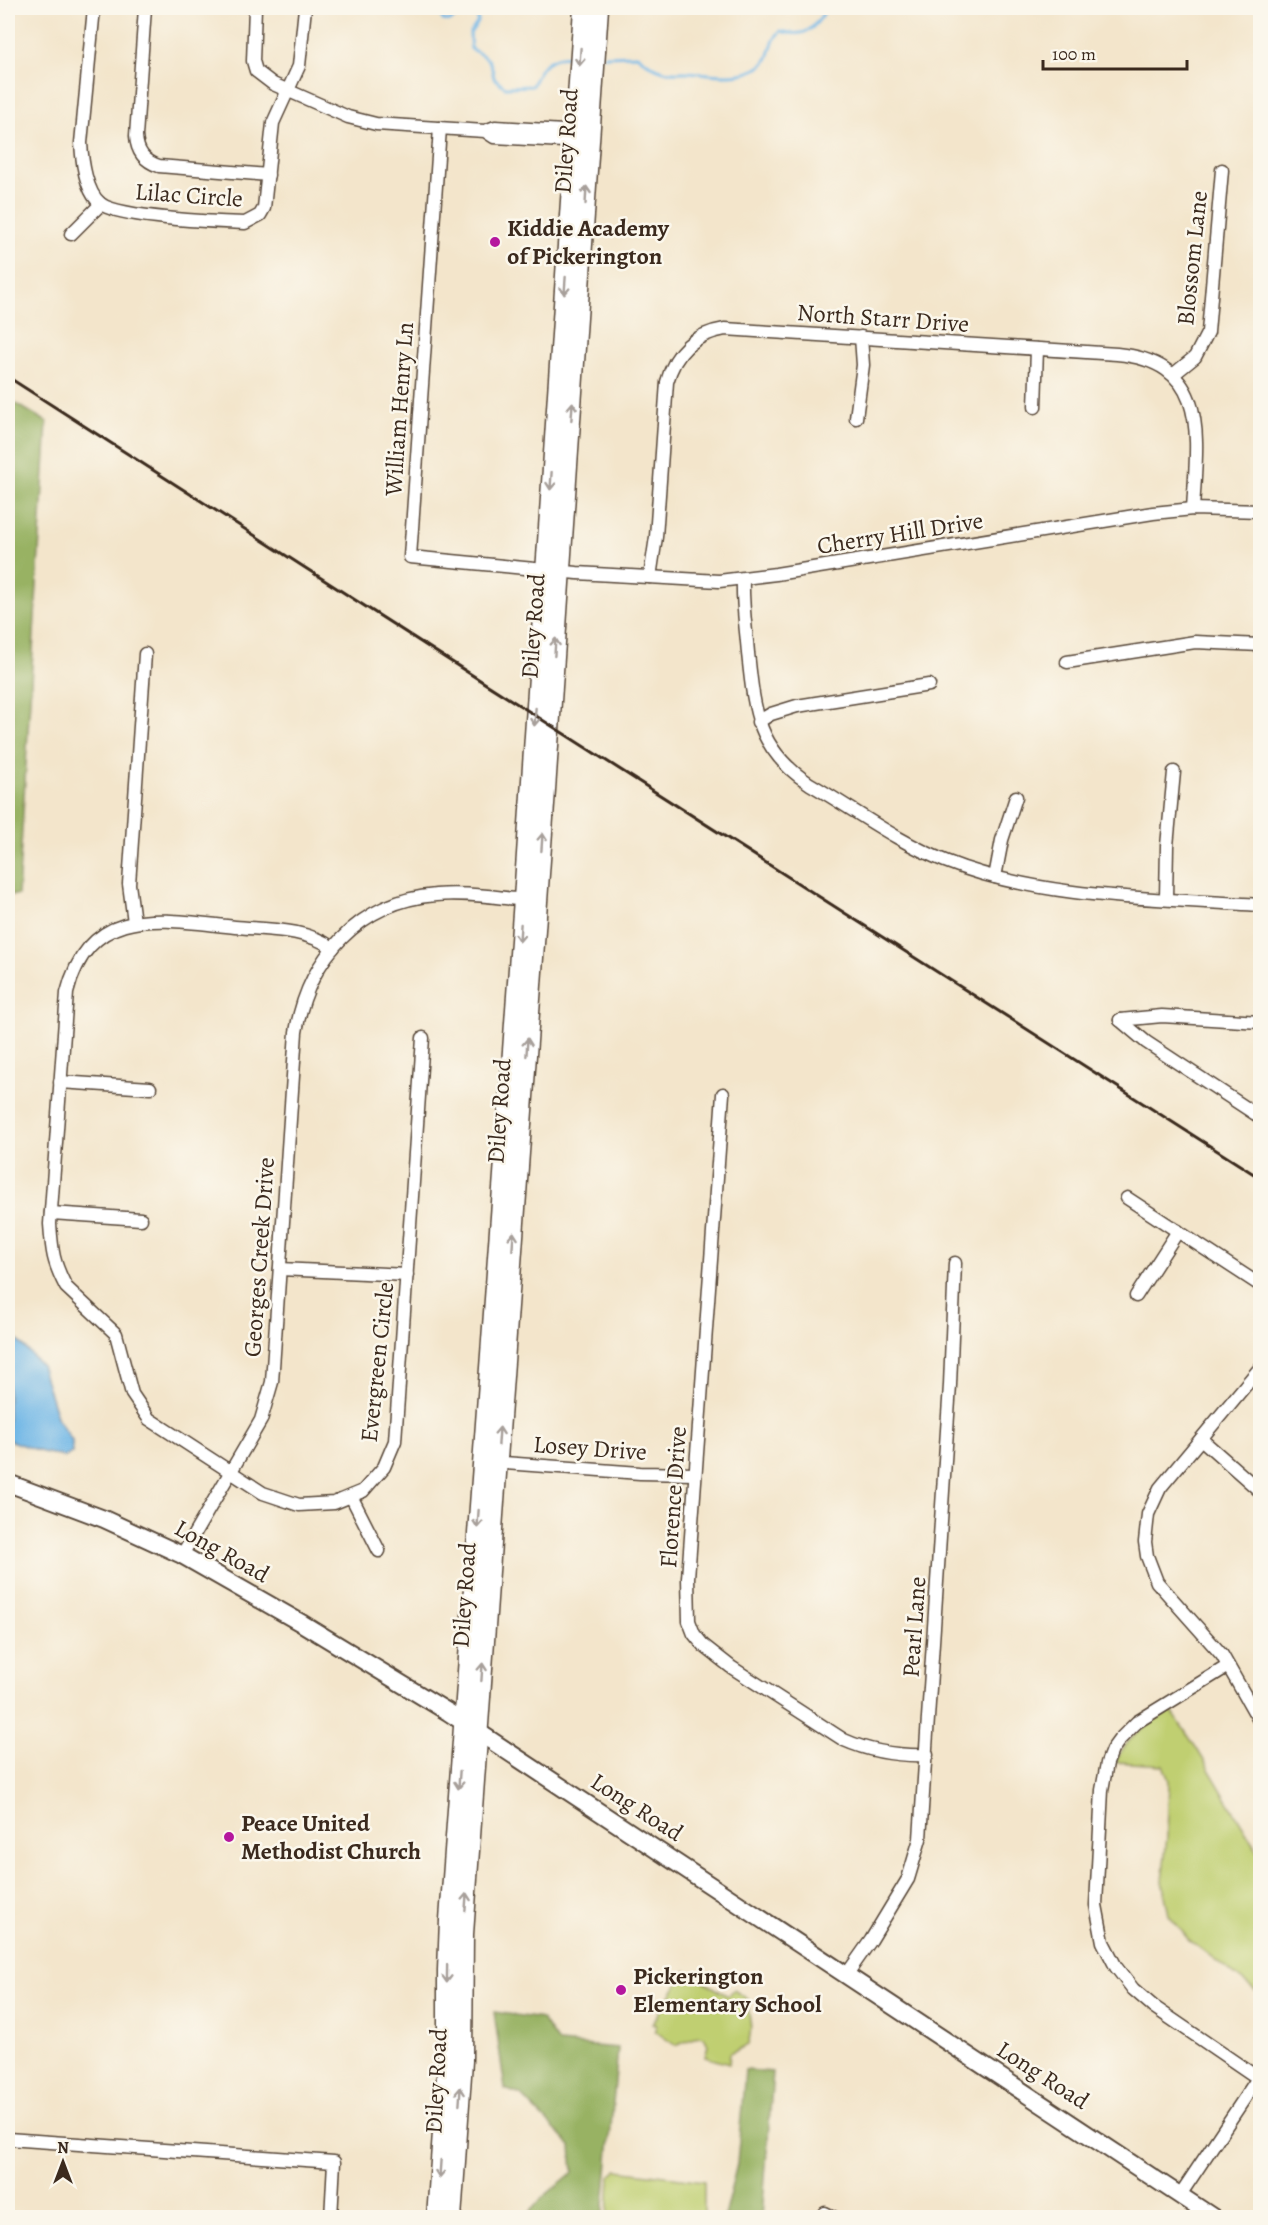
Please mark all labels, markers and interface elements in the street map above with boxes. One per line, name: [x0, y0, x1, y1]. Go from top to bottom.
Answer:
scale bar: [1043, 33, 1187, 71]
text: 100 m: [1052, 42, 1096, 66]
one-way arrow: [574, 46, 585, 66]
street label: Diley Road: [546, 87, 586, 195]
street label: Lilac Circle: [134, 175, 244, 215]
one-way arrow: [581, 186, 592, 206]
street label: Blossom Lane: [1169, 189, 1215, 327]
place label: Kiddie Academy of Pickerington: [507, 212, 670, 272]
marker: Kiddie Academy of Pickerington: [488, 235, 502, 249]
one-way arrow: [559, 276, 570, 296]
street label: North Starr Drive: [796, 296, 970, 340]
street label: William Henry Ln: [377, 321, 421, 498]
one-way arrow: [566, 401, 577, 421]
one-way arrow: [546, 470, 557, 490]
street label: Cherry Hill Drive: [815, 504, 985, 562]
street label: Diley Road: [513, 572, 553, 680]
one-way arrow: [550, 638, 561, 658]
one-way arrow: [529, 707, 540, 727]
one-way arrow: [537, 832, 548, 852]
one-way arrow: [515, 922, 526, 942]
one-way arrow: [522, 1037, 533, 1057]
street label: Diley Road: [479, 1057, 519, 1165]
street label: Georges Creek Drive: [236, 1156, 282, 1358]
one-way arrow: [508, 1232, 519, 1252]
street label: Evergreen Circle: [353, 1280, 401, 1444]
street label: Florence Drive: [652, 1425, 694, 1569]
one-way arrow: [494, 1426, 505, 1446]
street label: Losey Drive: [532, 1428, 648, 1468]
one-way arrow: [472, 1508, 483, 1528]
street label: Long Road: [169, 1512, 275, 1590]
street label: Diley Road: [444, 1541, 484, 1649]
street label: Pearl Lane: [895, 1575, 933, 1679]
one-way arrow: [477, 1663, 488, 1683]
street label: Long Road: [585, 1765, 689, 1849]
one-way arrow: [453, 1769, 464, 1789]
place label: Peace United Methodist Church: [241, 1807, 421, 1867]
marker: Peace United Methodist Church: [222, 1830, 236, 1844]
one-way arrow: [461, 1892, 472, 1912]
place label: Pickerington Elementary School: [633, 1960, 822, 2020]
one-way arrow: [441, 1964, 453, 1984]
marker: Pickerington Elementary School: [614, 1983, 628, 1997]
street label: Diley Road: [417, 2027, 455, 2135]
street label: Long Road: [991, 2033, 1095, 2117]
one-way arrow: [455, 2087, 466, 2107]
north arrow: [33, 2132, 93, 2192]
text: N: [57, 2137, 69, 2159]
one-way arrow: [434, 2158, 445, 2178]

